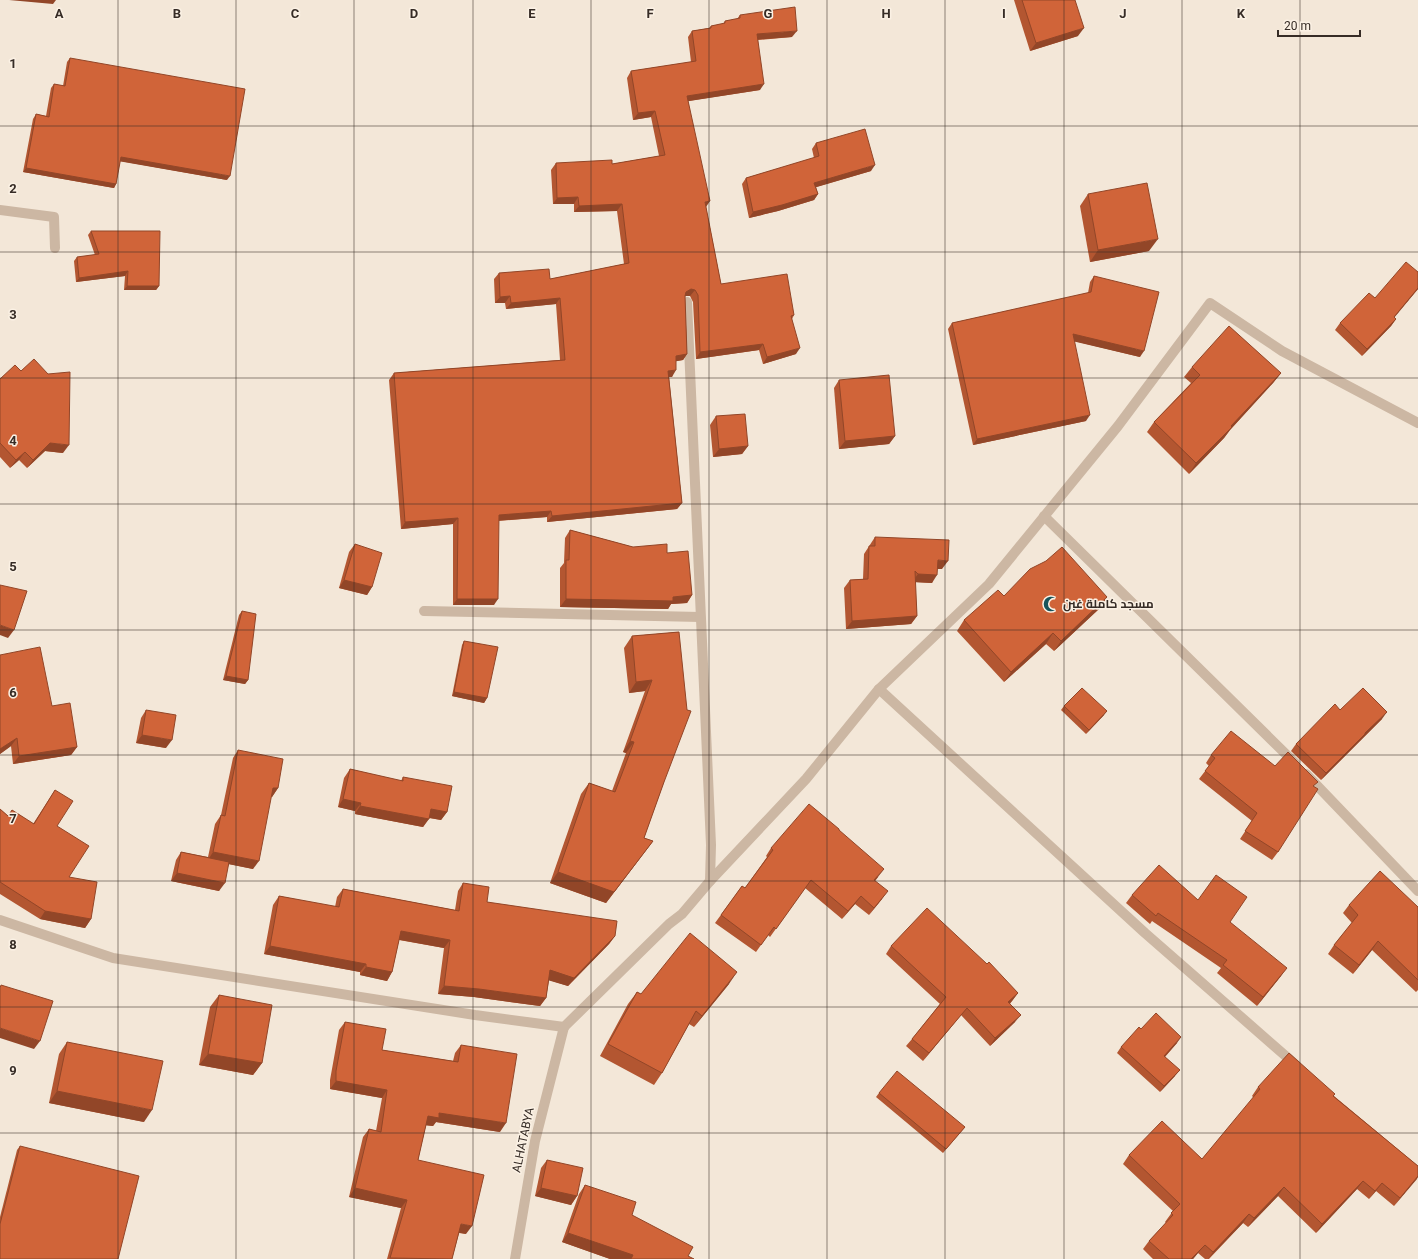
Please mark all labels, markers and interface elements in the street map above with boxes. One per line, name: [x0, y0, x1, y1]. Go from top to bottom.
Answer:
text: A: [55, 6, 64, 21]
text: B: [173, 6, 181, 21]
text: C: [291, 6, 300, 21]
text: D: [410, 6, 418, 21]
text: E: [528, 6, 536, 21]
text: F: [646, 6, 654, 21]
text: G: [764, 6, 773, 21]
text: H: [881, 6, 891, 21]
text: I: [1002, 6, 1006, 21]
text: J: [1119, 6, 1127, 21]
text: K: [1237, 6, 1246, 21]
scale bar: [1278, 12, 1360, 38]
text: 20 m: [1284, 19, 1311, 33]
text: 1: [9, 56, 17, 71]
text: 2: [9, 181, 17, 196]
text: 3: [9, 307, 17, 322]
text: 4: [9, 433, 17, 448]
text: 5: [9, 559, 17, 574]
mosque icon: مسجد كاملة غبن: [1042, 595, 1060, 613]
place label: مسجد كاملة غبن: [1063, 597, 1154, 612]
text: 6: [9, 685, 17, 700]
text: 7: [9, 811, 17, 826]
text: 8: [9, 937, 17, 952]
text: 9: [9, 1063, 17, 1078]
street label: ALHATABYA: [509, 1106, 537, 1174]

